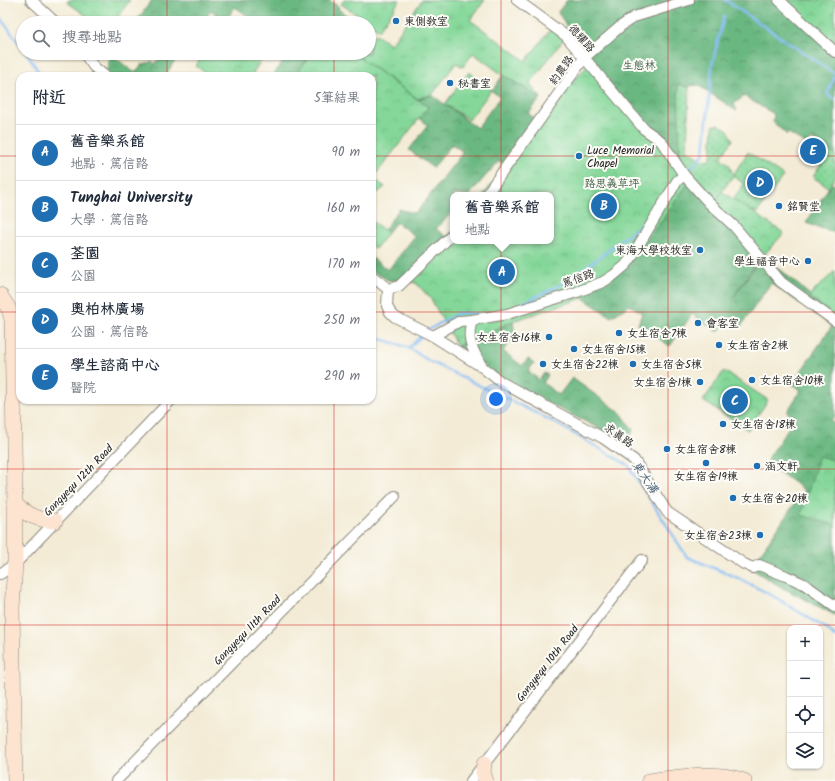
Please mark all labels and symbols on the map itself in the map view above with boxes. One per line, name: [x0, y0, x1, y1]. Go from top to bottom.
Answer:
place label: 東側教室: [404, 13, 448, 31]
marker: 東側教室: [391, 16, 401, 26]
street label: 德耀路: [564, 20, 599, 57]
street label: 約農路: [545, 52, 579, 89]
park label: 生態林: [623, 57, 656, 75]
place label: 秘書室: [458, 75, 491, 93]
marker: 秘書室: [445, 78, 455, 88]
pin: E: [800, 136, 826, 166]
place label: Luce Memorial Chapel: [587, 142, 654, 173]
marker: Luce Memorial Chapel: [574, 151, 584, 161]
pin: D: [747, 168, 773, 198]
park label: 路思義草坪: [585, 175, 640, 193]
pin: B: [591, 191, 617, 221]
place label: 銘賢堂: [787, 198, 820, 216]
marker: 銘賢堂: [774, 201, 784, 211]
place label: 東海大學校牧室: [615, 242, 692, 260]
marker: 東海大學校牧室: [695, 245, 705, 255]
place label: 學生福音中心: [734, 253, 800, 271]
marker: 學生福音中心: [803, 256, 813, 266]
pin: A: [489, 257, 515, 287]
street label: 篤信路: [560, 265, 597, 293]
place label: 會客室: [706, 315, 739, 333]
marker: 會客室: [693, 318, 703, 328]
place label: 女生宿舍7棟: [627, 325, 687, 343]
marker: 女生宿舍7棟: [614, 328, 624, 338]
place label: 女生宿舍16棟: [476, 329, 541, 347]
marker: 女生宿舍16棟: [544, 332, 554, 342]
place label: 女生宿舍2棟: [727, 337, 788, 355]
marker: 女生宿舍2棟: [714, 340, 724, 350]
place label: 女生宿舍15棟: [582, 341, 646, 359]
marker: 女生宿舍15棟: [569, 344, 579, 354]
place label: 女生宿舍22棟: [551, 356, 619, 374]
place label: 女生宿舍5棟: [641, 356, 702, 374]
marker: 女生宿舍22棟: [538, 359, 548, 369]
marker: 女生宿舍5棟: [628, 359, 638, 369]
place label: 女生宿舍10棟: [760, 372, 824, 390]
place label: 女生宿舍1棟: [634, 374, 692, 392]
marker: 女生宿舍10棟: [747, 375, 757, 385]
marker: 女生宿舍1棟: [695, 377, 705, 387]
pin: C: [722, 386, 748, 416]
your location: [486, 389, 506, 409]
place label: 女生宿舍18棟: [731, 416, 796, 434]
street label: 求真路: [600, 419, 637, 453]
marker: 女生宿舍18棟: [718, 419, 728, 429]
street label: Gongyequ 12th Road: [39, 440, 118, 521]
place label: 女生宿舍8棟: [675, 441, 737, 459]
marker: 女生宿舍8棟: [662, 444, 672, 454]
water label: 東大溝: [626, 457, 663, 498]
marker: 女生宿舍19棟: [701, 458, 711, 468]
place label: 涵文軒: [765, 458, 798, 476]
marker: 涵文軒: [752, 461, 762, 471]
place label: 女生宿舍19棟: [674, 468, 738, 486]
place label: 女生宿舍20棟: [741, 490, 808, 508]
marker: 女生宿舍20棟: [728, 493, 738, 503]
place label: 女生宿舍23棟: [684, 527, 752, 545]
marker: 女生宿舍23棟: [755, 530, 765, 540]
street label: Gongyequ 11th Road: [210, 591, 286, 670]
street label: Gongyequ 10th Road: [512, 621, 584, 706]

